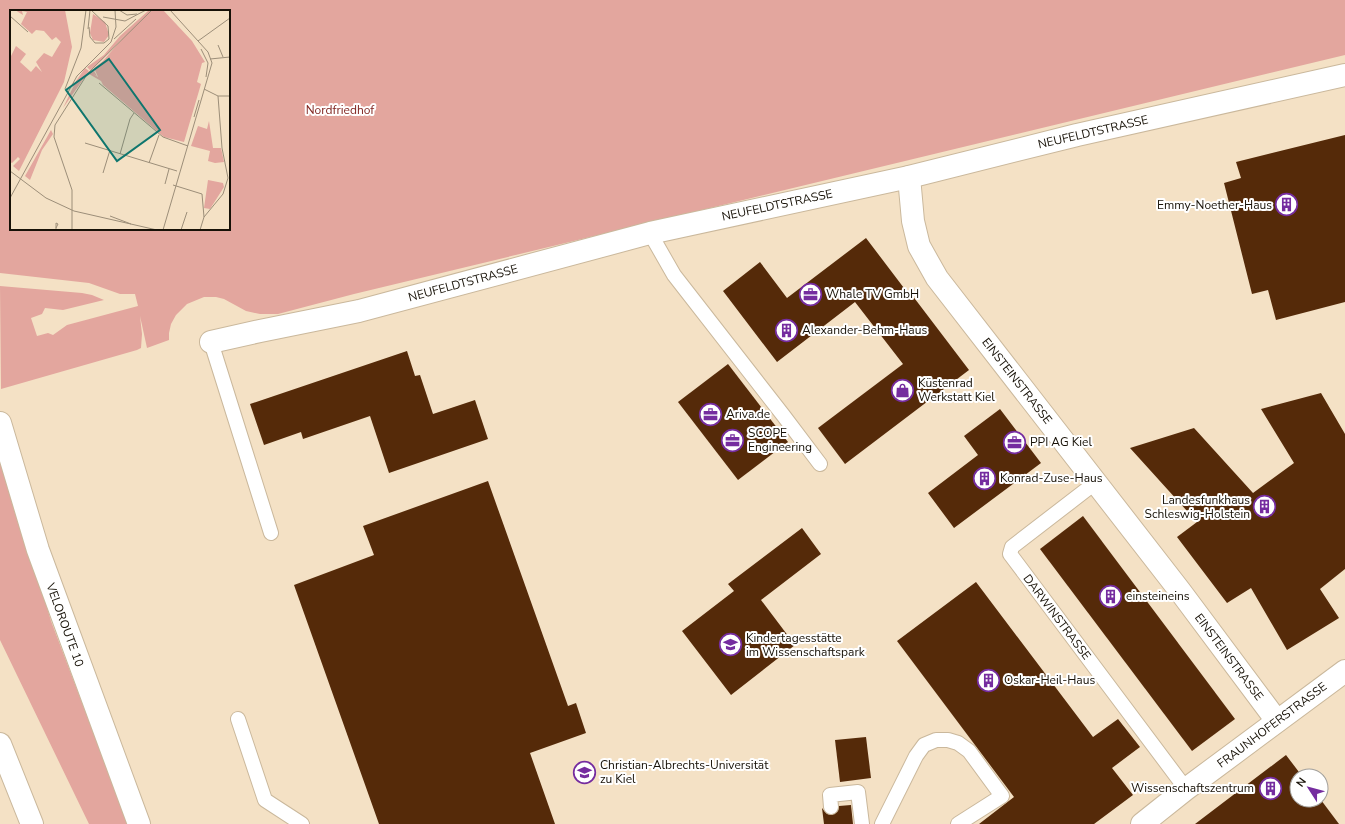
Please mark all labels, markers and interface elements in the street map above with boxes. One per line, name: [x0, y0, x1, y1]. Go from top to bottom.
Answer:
inset map: [10, 10, 230, 230]
park label: Nordfriedhof: [306, 102, 375, 118]
street label: NEUFELDTSTRASSE: [1036, 112, 1150, 152]
street label: NEUFELDTSTRASSE: [720, 185, 834, 225]
building icon: Emmy-Noether-Haus: [1274, 192, 1300, 218]
place label: Emmy-Noether-Haus: [1157, 197, 1272, 213]
street label: NEUFELDTSTRASSE: [406, 261, 520, 305]
office icon: Whale TV GmbH: [798, 281, 824, 307]
place label: Whale TV GmbH: [826, 286, 919, 302]
building icon: Alexander-Behm-Haus: [773, 317, 799, 343]
place label: Alexander-Behm-Haus: [802, 322, 927, 338]
street label: EINSTEINSTRASSE: [978, 335, 1056, 427]
place label: Küstenrad Werkstatt Kiel: [918, 375, 995, 405]
shop icon: Küstenrad Werkstatt Kiel: [890, 377, 916, 403]
office icon: Ariva.de: [698, 401, 724, 427]
place label: Ariva.de: [726, 406, 770, 422]
place label: SCOPE Engineering: [748, 425, 812, 455]
office icon: SCOPE Engineering: [719, 427, 745, 453]
office icon: PPI AG Kiel: [1001, 429, 1027, 455]
place label: PPI AG Kiel: [1030, 434, 1092, 450]
building icon: Konrad-Zuse-Haus: [971, 465, 997, 491]
place label: Konrad-Zuse-Haus: [1000, 470, 1103, 486]
place label: Landesfunkhaus Schleswig-Holstein: [1145, 492, 1250, 522]
building icon: Landesfunkhaus Schleswig-Holstein: [1252, 494, 1278, 520]
street label: DARWINSTRASSE: [1020, 571, 1094, 663]
street label: VELOROUTE 10: [42, 580, 88, 669]
building icon: einsteineins: [1097, 583, 1123, 609]
place label: einsteineins: [1126, 588, 1190, 604]
street label: EINSTEINSTRASSE: [1191, 610, 1267, 704]
place label: Kindertagesstätte im Wissenschaftspark: [746, 630, 866, 660]
school or university icon: Kindertagesstätte im Wissenschaftspark: [717, 632, 743, 658]
building icon: Oskar-Heil-Haus: [975, 667, 1001, 693]
place label: Oskar-Heil-Haus: [1004, 672, 1095, 688]
street label: FRAUNHOFERSTRASSE: [1214, 678, 1330, 772]
place label: Christian-Albrechts-Universität zu Kiel: [600, 757, 769, 787]
school or university icon: Christian-Albrechts-Universität zu Kiel: [571, 759, 597, 785]
north arrow: [1289, 768, 1329, 808]
building icon: Wissenschaftszentrum: [1257, 775, 1283, 801]
text: N: [1293, 775, 1310, 790]
place label: Wissenschaftszentrum: [1131, 780, 1254, 796]

